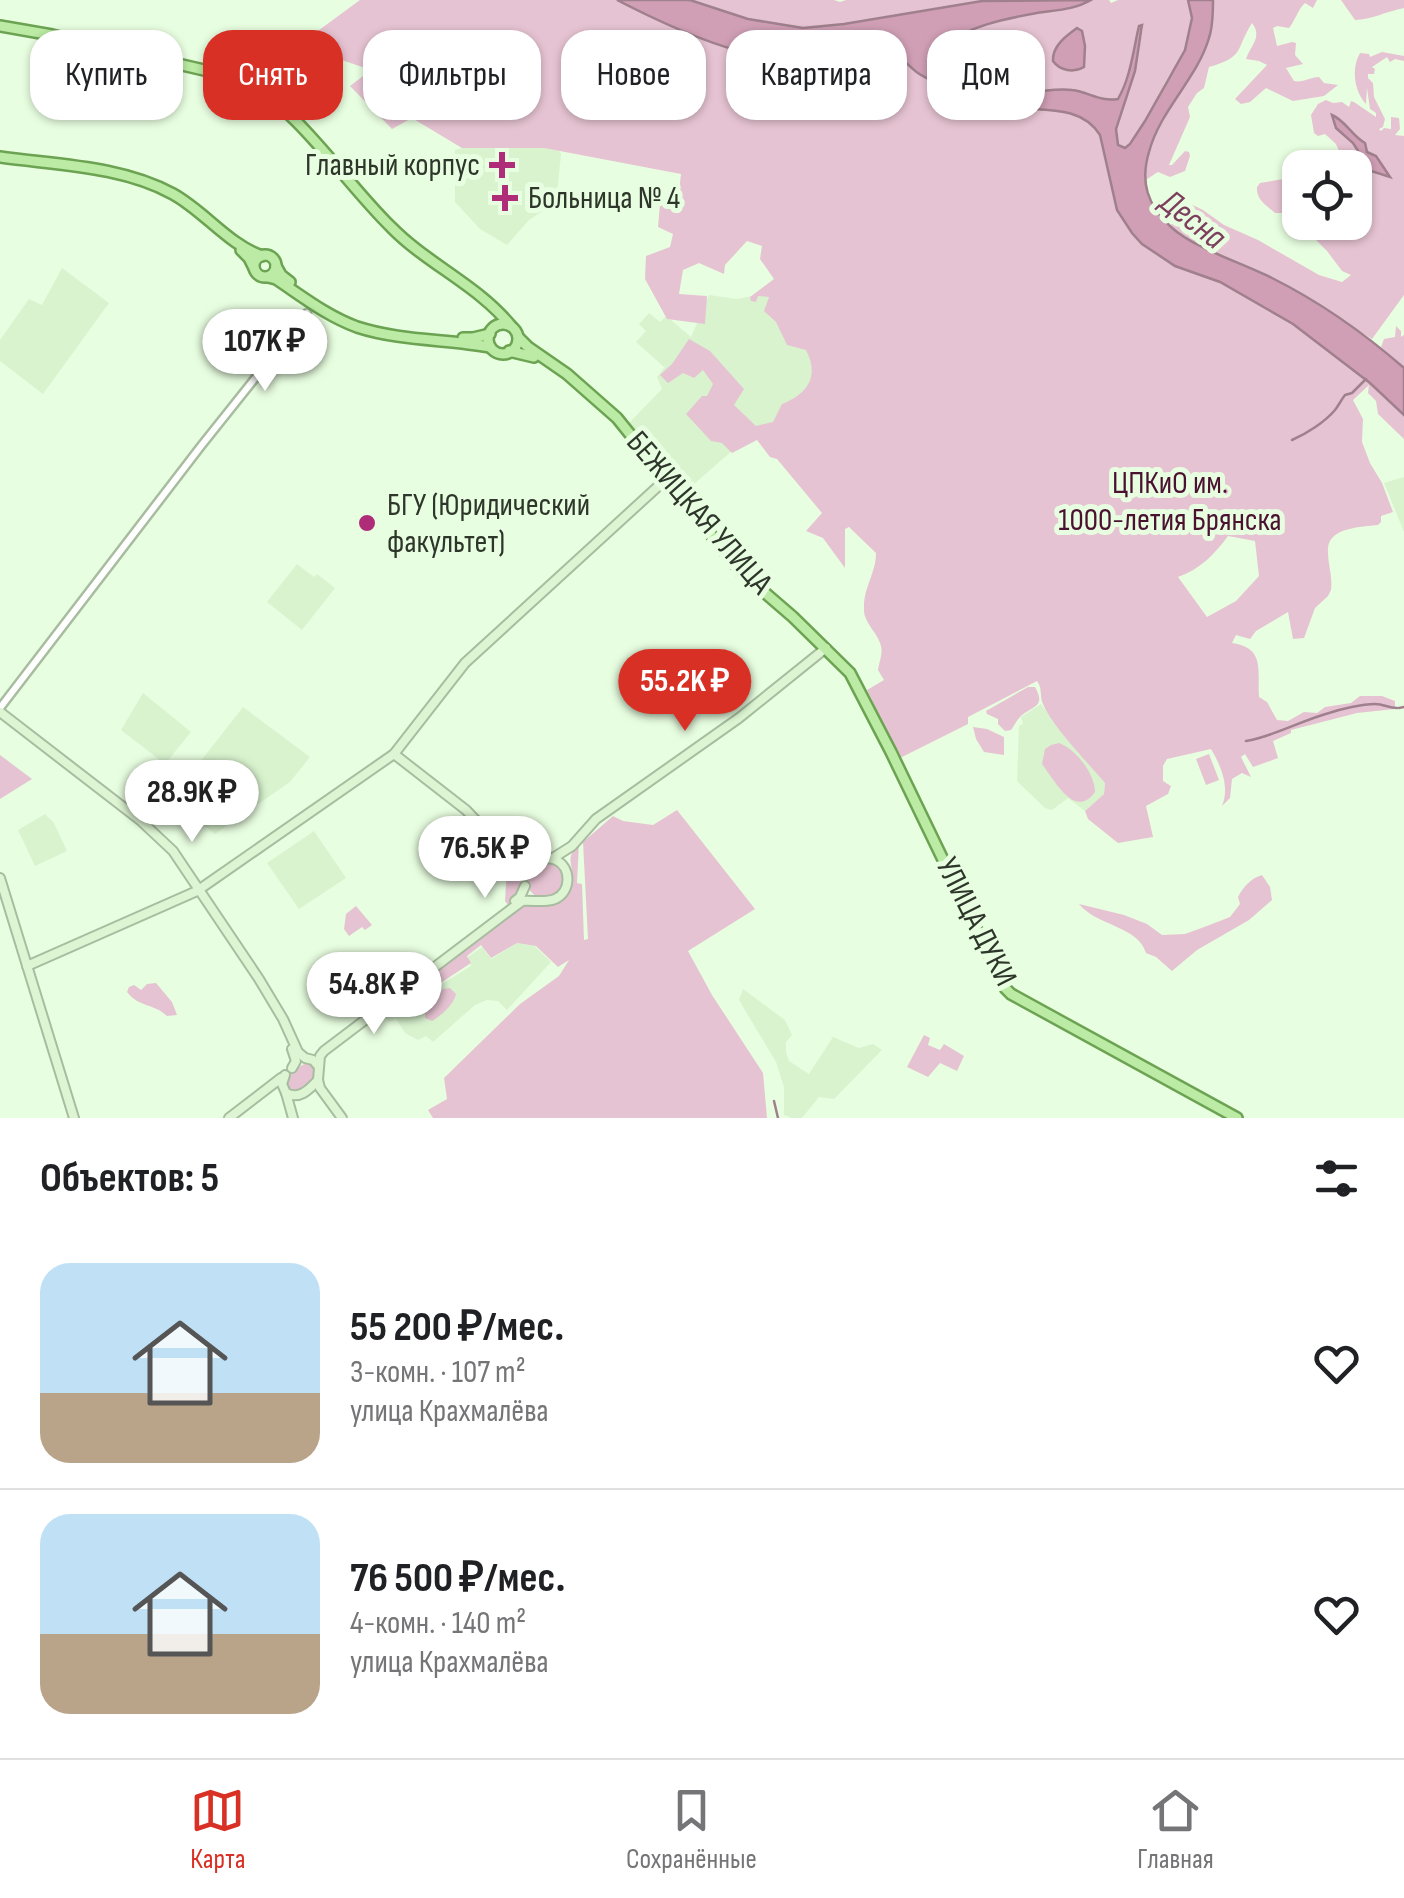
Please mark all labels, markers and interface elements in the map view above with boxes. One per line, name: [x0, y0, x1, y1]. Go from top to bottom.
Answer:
chip: Купить: [30, 30, 183, 120]
chip: Снять: [203, 30, 343, 120]
chip: Фильтры: [363, 30, 541, 120]
chip: Новое: [561, 30, 706, 120]
chip: Квартира: [726, 30, 907, 120]
chip: Дом: [927, 30, 1045, 120]
place label: Главный корпус: [305, 146, 480, 185]
map controls: [1282, 150, 1372, 240]
button: locate: [1282, 150, 1372, 240]
marker: Главный корпус: [489, 152, 515, 178]
place label: Больница № 4: [528, 179, 680, 218]
water label: Десна: [1150, 180, 1235, 259]
marker: Больница № 4: [492, 185, 518, 211]
pin: 107K ₽: [184, 309, 346, 394]
text: 107K ₽: [224, 322, 306, 361]
street label: БЕЖИЦКАЯ УЛИЦА: [618, 424, 781, 603]
park label: ЦПКиО им. 1000-летия Брянска: [1058, 464, 1282, 540]
place label: БГУ (Юридический факультет): [387, 486, 590, 562]
marker: БГУ (Юридический факультет): [356, 512, 378, 534]
pin: 55.2K ₽: [593, 649, 777, 734]
text: 55.2K ₽: [640, 662, 730, 701]
pin: 28.9K ₽: [100, 760, 284, 845]
text: 28.9K ₽: [147, 773, 237, 812]
pin: 76.5K ₽: [393, 816, 577, 901]
text: 76.5K ₽: [440, 829, 530, 868]
street label: УЛИЦА ДУКИ: [927, 851, 1025, 993]
pin: 54.8K ₽: [282, 952, 466, 1037]
text: 54.8K ₽: [329, 965, 419, 1004]
icon: filters: [1309, 1151, 1364, 1206]
text: Объектов: 5: [40, 1153, 219, 1204]
text: 55 200 ₽/мес.: [350, 1302, 564, 1353]
icon: home: [120, 1303, 240, 1423]
icon: heart: [1309, 1336, 1364, 1391]
text: 3-комн. · 107 m²: [350, 1353, 526, 1392]
text: улица Крахмалёва: [350, 1392, 549, 1431]
text: 76 500 ₽/мес.: [350, 1553, 565, 1604]
icon: home: [120, 1554, 240, 1674]
icon: heart: [1309, 1587, 1364, 1642]
text: 4-комн. · 140 m²: [350, 1604, 526, 1643]
text: улица Крахмалёва: [350, 1643, 549, 1682]
tab: Карта: [190, 1783, 245, 1876]
tab: Сохранённые: [626, 1783, 757, 1876]
tab: Главная: [1137, 1783, 1214, 1876]

